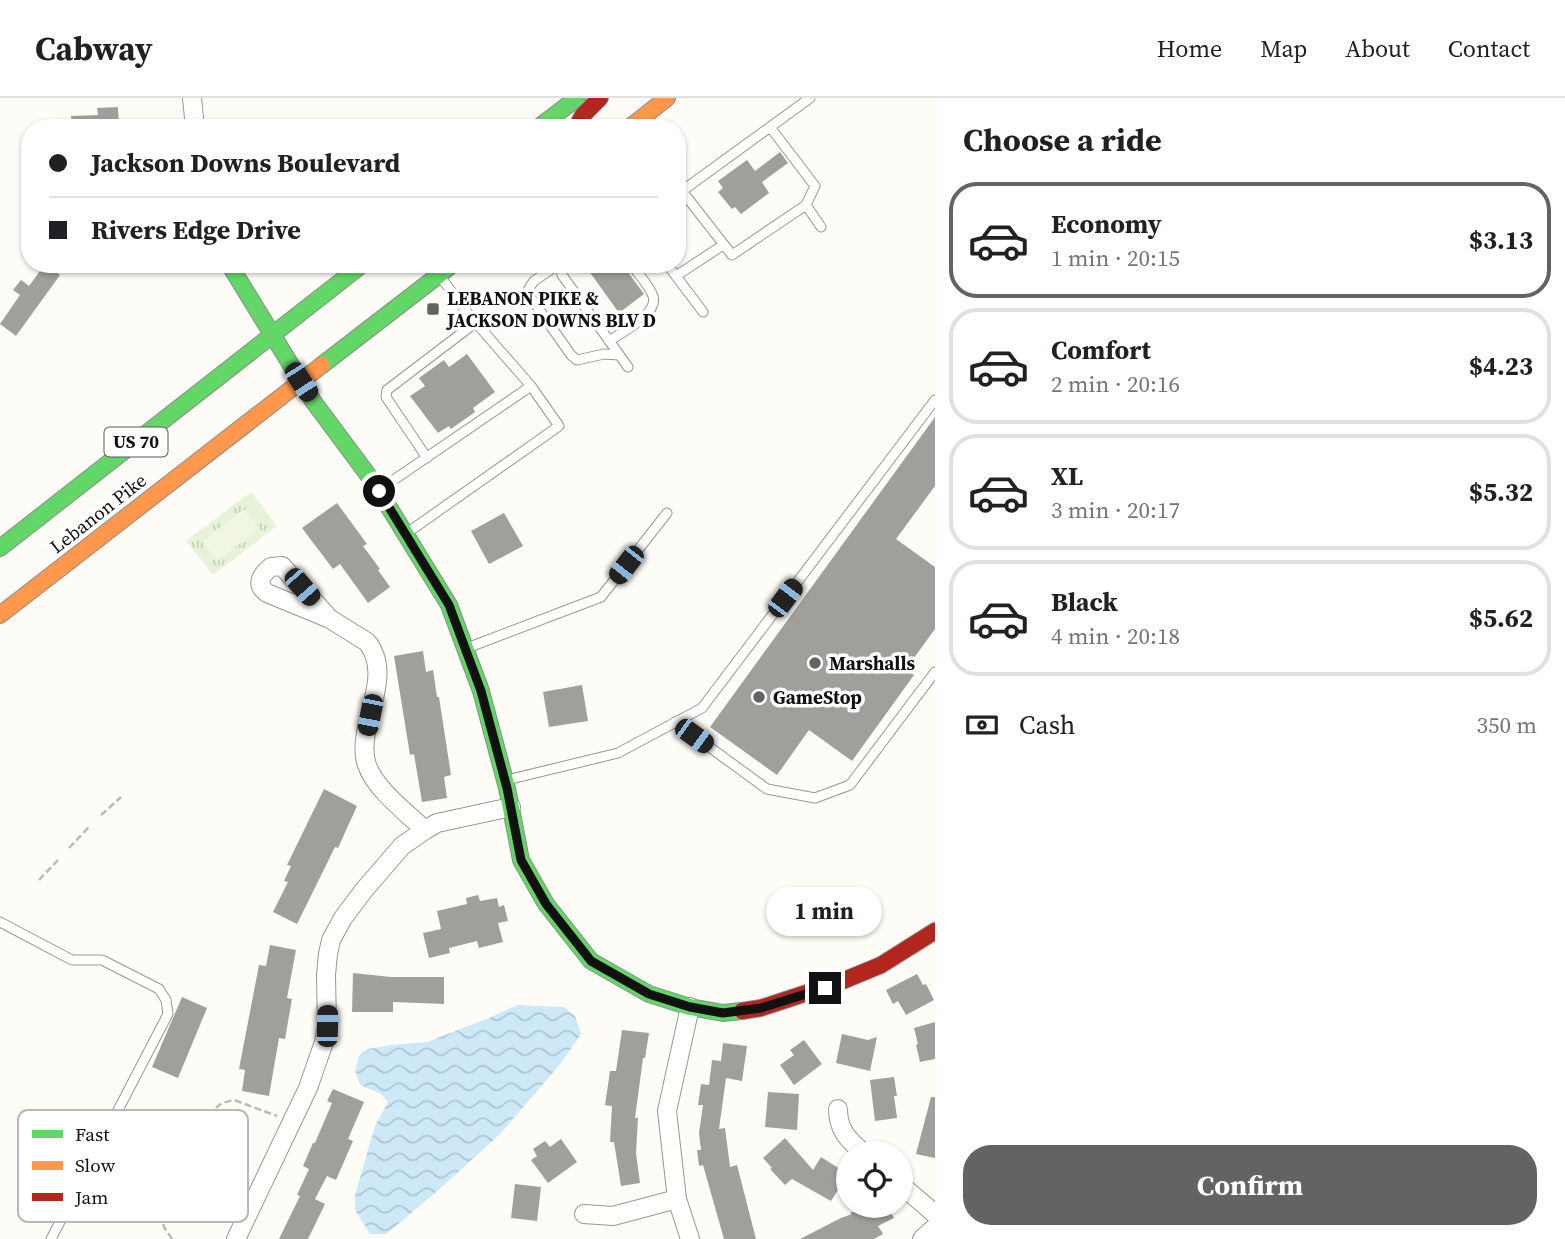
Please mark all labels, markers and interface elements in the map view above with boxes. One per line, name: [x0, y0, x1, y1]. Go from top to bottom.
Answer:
text: Cabway: [35, 26, 153, 71]
text: Home: [1157, 32, 1222, 65]
text: Map: [1260, 32, 1307, 65]
text: About: [1345, 32, 1410, 65]
text: Contact: [1448, 32, 1530, 65]
text: Choose a ride: [963, 118, 1162, 162]
text: Jackson Downs Boulevard: [91, 145, 400, 181]
text: Economy: [1051, 206, 1162, 242]
icon: car: [967, 209, 1030, 272]
text: Rivers Edge Drive: [91, 212, 301, 248]
text: $3.13: [1469, 222, 1533, 258]
text: 1 min · 20:15: [1051, 242, 1180, 274]
place label: LEBANON PIKE & JACKSON DOWNS BLV D: [446, 285, 656, 333]
marker: LEBANON PIKE & JACKSON DOWNS BLV D: [425, 301, 441, 317]
text: Comfort: [1051, 332, 1151, 368]
icon: car: [967, 335, 1030, 398]
text: $4.23: [1469, 348, 1533, 384]
car: [281, 359, 322, 405]
text: 2 min · 20:16: [1051, 368, 1180, 400]
road number: US 70: [104, 428, 168, 456]
text: XL: [1051, 458, 1083, 494]
icon: car: [967, 461, 1030, 524]
street label: Lebanon Pike: [44, 467, 152, 559]
text: $5.32: [1469, 474, 1533, 510]
route start: [363, 475, 395, 507]
text: 3 min · 20:17: [1051, 494, 1180, 526]
car: [605, 542, 648, 588]
car: [281, 564, 324, 610]
car: [764, 575, 807, 621]
text: Black: [1051, 584, 1118, 620]
icon: car: [967, 587, 1030, 650]
text: $5.62: [1469, 600, 1533, 636]
text: 4 min · 20:18: [1051, 620, 1180, 652]
place label: Marshalls: [829, 650, 916, 676]
marker: Marshalls: [807, 655, 823, 671]
place label: GameStop: [773, 684, 862, 710]
marker: GameStop: [751, 689, 767, 705]
car: [356, 692, 385, 738]
icon: cash: [963, 706, 1001, 744]
text: Cash: [1019, 707, 1075, 743]
text: 350 m: [1476, 709, 1537, 741]
car: [671, 715, 718, 757]
callout: 1 min: [767, 886, 883, 936]
text: 1 min: [794, 895, 854, 927]
route end: [809, 972, 841, 1004]
car: [317, 1005, 338, 1047]
legend: [18, 1110, 248, 1222]
text: Fast: [75, 1121, 110, 1147]
map controls: [836, 1141, 913, 1218]
button: locate: [836, 1141, 913, 1218]
button: Confirm: [963, 1145, 1537, 1225]
text: Slow: [75, 1152, 116, 1178]
text: Jam: [74, 1184, 108, 1210]

